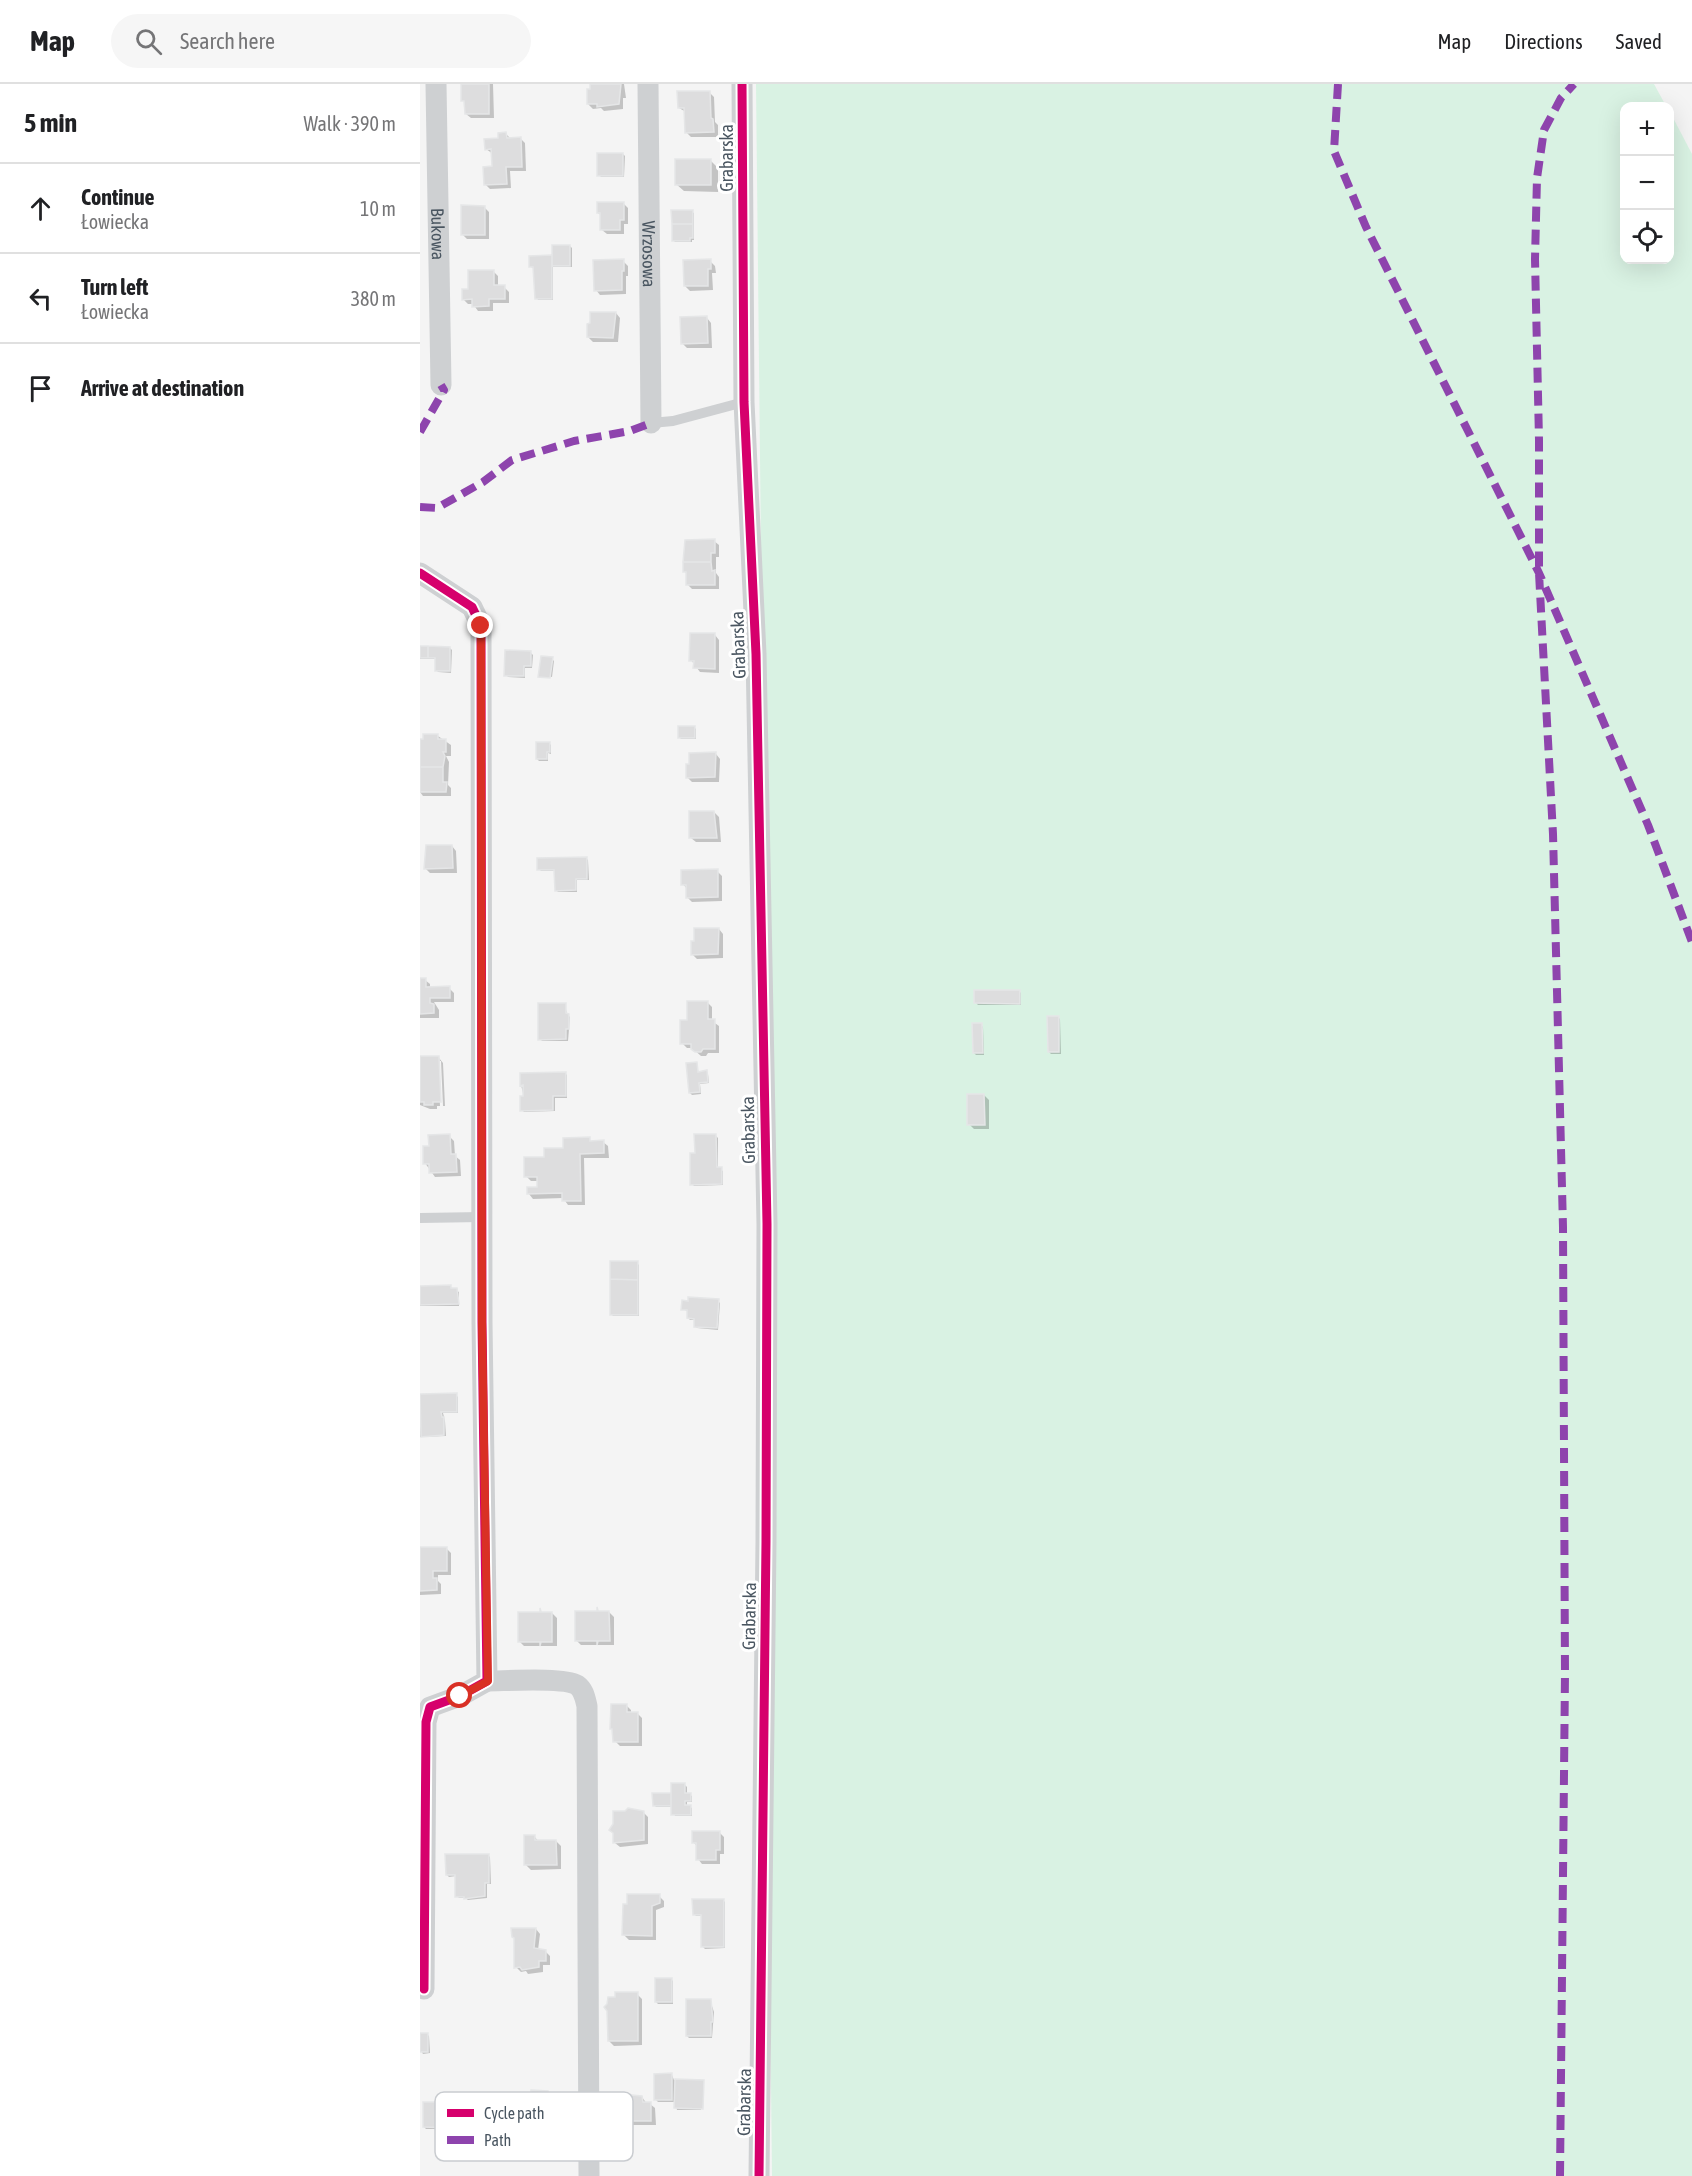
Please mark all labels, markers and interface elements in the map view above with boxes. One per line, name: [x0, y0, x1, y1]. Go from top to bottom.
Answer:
search box: [111, 14, 531, 68]
text: Map: [30, 25, 75, 57]
icon: search: [132, 25, 165, 58]
text: Search here: [180, 28, 275, 54]
text: Map: [1437, 29, 1471, 53]
text: Directions: [1504, 29, 1583, 53]
text: Saved: [1616, 29, 1662, 53]
map controls: [1620, 102, 1674, 264]
button: +: [1620, 102, 1674, 156]
text: 5 min: [24, 108, 77, 138]
text: Walk · 390 m: [304, 112, 396, 135]
street label: Grabarska: [716, 124, 737, 192]
button: −: [1620, 156, 1674, 210]
text: Continue: [81, 184, 155, 210]
icon: ahead: [24, 192, 57, 225]
text: 10 m: [360, 197, 396, 220]
street label: Bukowa: [428, 208, 449, 260]
text: Łowiecka: [81, 210, 149, 233]
button: locate: [1620, 210, 1674, 264]
street label: Wrzosowa: [639, 221, 660, 287]
text: Turn left: [81, 274, 148, 300]
icon: left: [24, 282, 57, 315]
text: 380 m: [351, 287, 396, 310]
text: Łowiecka: [81, 300, 149, 323]
icon: arrive: [24, 372, 57, 405]
text: Arrive at destination: [81, 375, 244, 401]
street label: Grabarska: [726, 611, 750, 679]
route end: [467, 612, 493, 638]
street label: Grabarska: [737, 1096, 759, 1164]
street label: Grabarska: [738, 1582, 760, 1650]
route start: [446, 1682, 472, 1708]
street label: Grabarska: [733, 2068, 755, 2136]
legend: [435, 2092, 633, 2161]
text: Cycle path: [484, 2104, 544, 2123]
text: Path: [484, 2131, 511, 2149]

